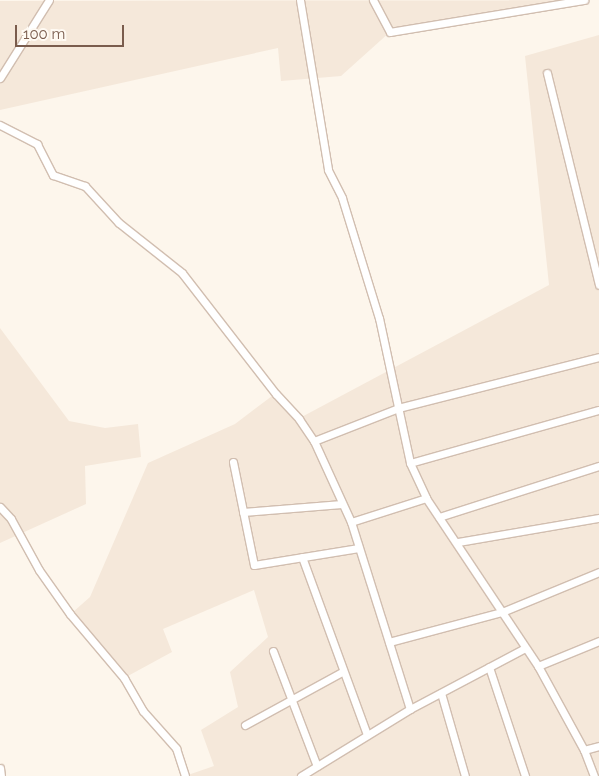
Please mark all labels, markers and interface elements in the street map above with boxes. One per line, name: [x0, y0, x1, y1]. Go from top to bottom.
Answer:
scale bar: [18, 15, 126, 47]
text: 100 m: [23, 25, 65, 43]

